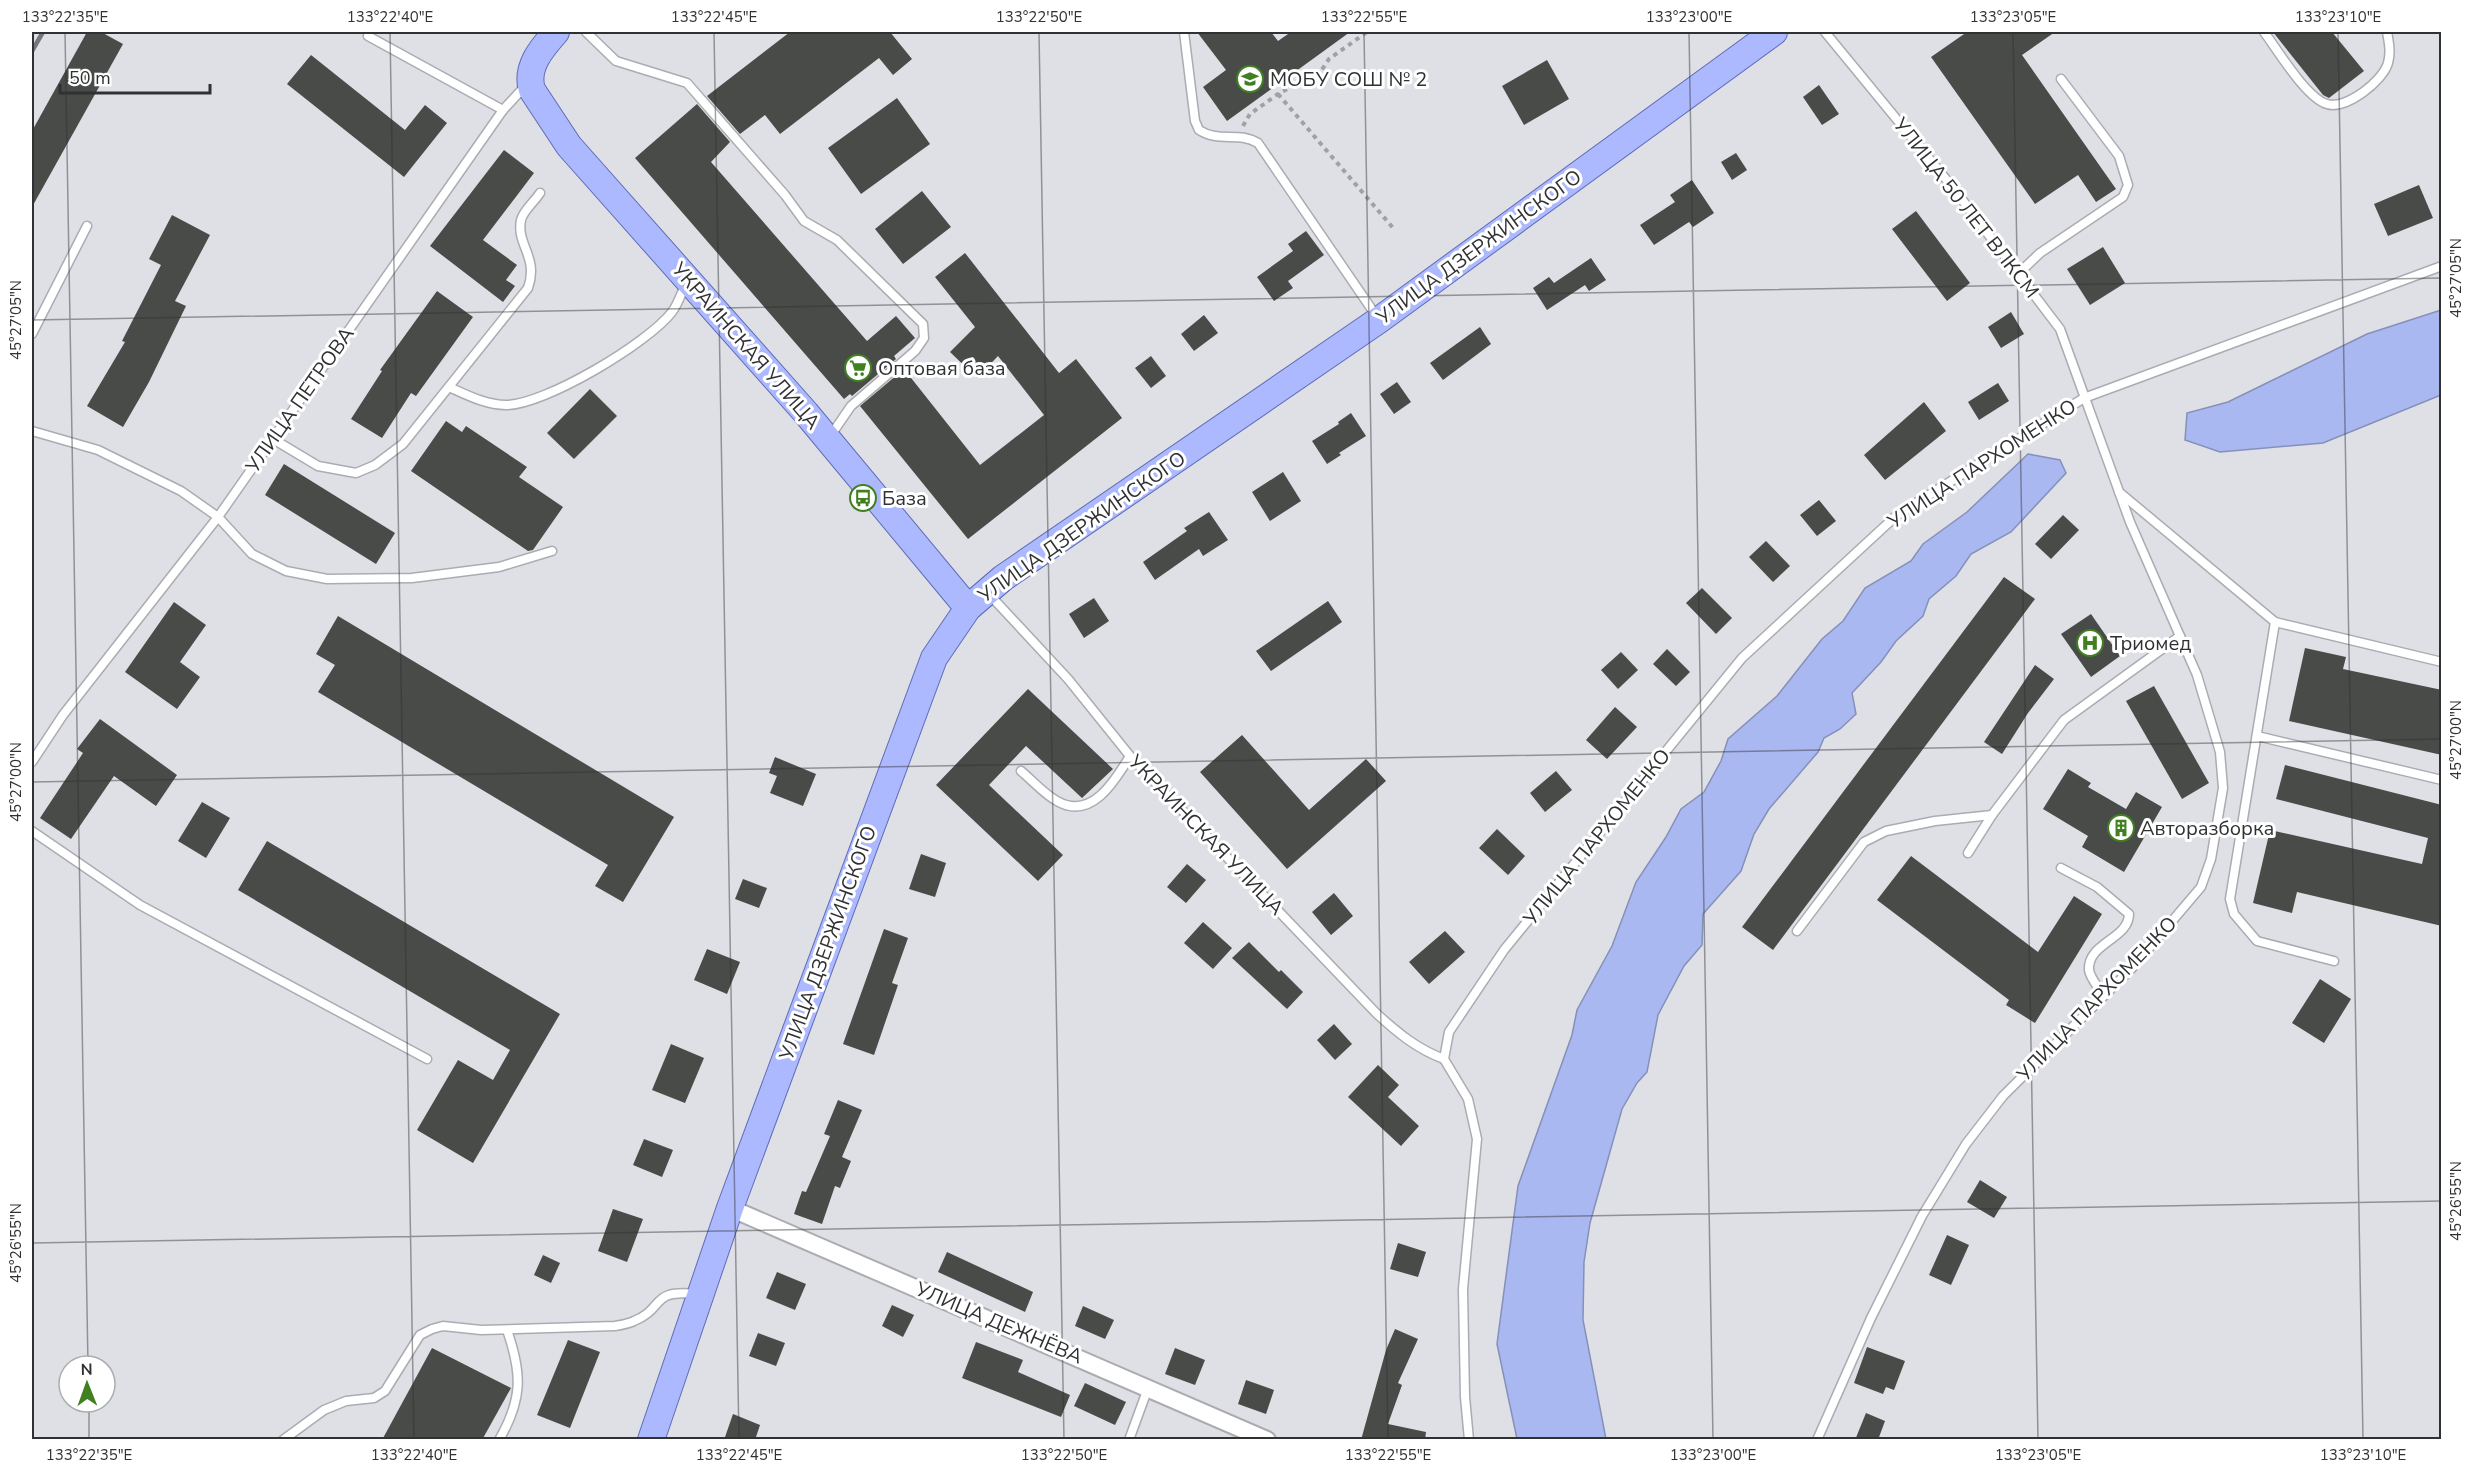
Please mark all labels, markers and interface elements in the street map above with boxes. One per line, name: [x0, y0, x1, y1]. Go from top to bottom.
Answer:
text: 133°22'35"E: [22, 7, 108, 27]
text: 133°22'40"E: [347, 7, 433, 27]
text: 133°22'45"E: [671, 7, 757, 27]
text: 133°22'50"E: [996, 7, 1082, 27]
text: 133°22'55"E: [1321, 7, 1407, 27]
text: 133°23'00"E: [1646, 7, 1732, 27]
text: 133°23'05"E: [1970, 7, 2056, 27]
text: 133°23'10"E: [2295, 7, 2381, 27]
scale bar: [60, 57, 210, 95]
school or university icon: МОБУ СОШ № 2: [1235, 64, 1265, 94]
text: 50 m: [69, 66, 111, 90]
place label: МОБУ СОШ № 2: [1270, 66, 1427, 93]
street label: УЛИЦА 50 ЛЕТ ВЛКСМ: [1886, 111, 2045, 304]
street label: УЛИЦА ДЗЕРЖИНСКОГО: [1370, 163, 1587, 331]
text: 45°27'05"N: [2446, 238, 2466, 318]
street label: УКРАИНСКАЯ УЛИЦА: [665, 256, 826, 436]
text: 45°27'05"N: [6, 280, 26, 360]
street label: УЛИЦА ПЕТРОВА: [239, 321, 361, 479]
supermarket icon: Оптовая база: [843, 353, 873, 383]
place label: Оптовая база: [878, 355, 1006, 382]
street label: УЛИЦА ПАРХОМЕНКО: [1882, 393, 2081, 536]
street label: УЛИЦА ДЗЕРЖИНСКОГО: [972, 445, 1191, 610]
bus stop icon: База: [848, 483, 878, 513]
place label: База: [882, 485, 927, 512]
hospital icon: Триомед: [2075, 628, 2105, 658]
place label: Триомед: [2110, 630, 2191, 657]
text: 45°27'00"N: [2446, 700, 2466, 780]
text: 45°27'00"N: [6, 742, 26, 822]
street label: УЛИЦА ПАРХОМЕНКО: [1517, 743, 1677, 932]
street label: УКРАИНСКАЯ УЛИЦА: [1121, 748, 1290, 921]
building icon: Авторазборка: [2106, 813, 2136, 843]
place label: Авторазборка: [2140, 815, 2274, 842]
street label: УЛИЦА ДЗЕРЖИНСКОГО: [773, 822, 883, 1065]
street label: УЛИЦА ПАРХОМЕНКО: [2010, 911, 2183, 1088]
text: 45°26'55"N: [2446, 1161, 2466, 1241]
text: 45°26'55"N: [6, 1203, 26, 1283]
street label: УЛИЦА ДЕЖНЁВА: [910, 1275, 1087, 1371]
north arrow: [57, 1354, 117, 1414]
text: N: [81, 1359, 93, 1381]
text: 133°22'35"E: [46, 1445, 132, 1465]
text: 133°22'40"E: [371, 1445, 457, 1465]
text: 133°22'45"E: [696, 1445, 782, 1465]
text: 133°22'50"E: [1021, 1445, 1107, 1465]
text: 133°22'55"E: [1345, 1445, 1431, 1465]
text: 133°23'00"E: [1670, 1445, 1756, 1465]
text: 133°23'05"E: [1995, 1445, 2081, 1465]
text: 133°23'10"E: [2320, 1445, 2406, 1465]

